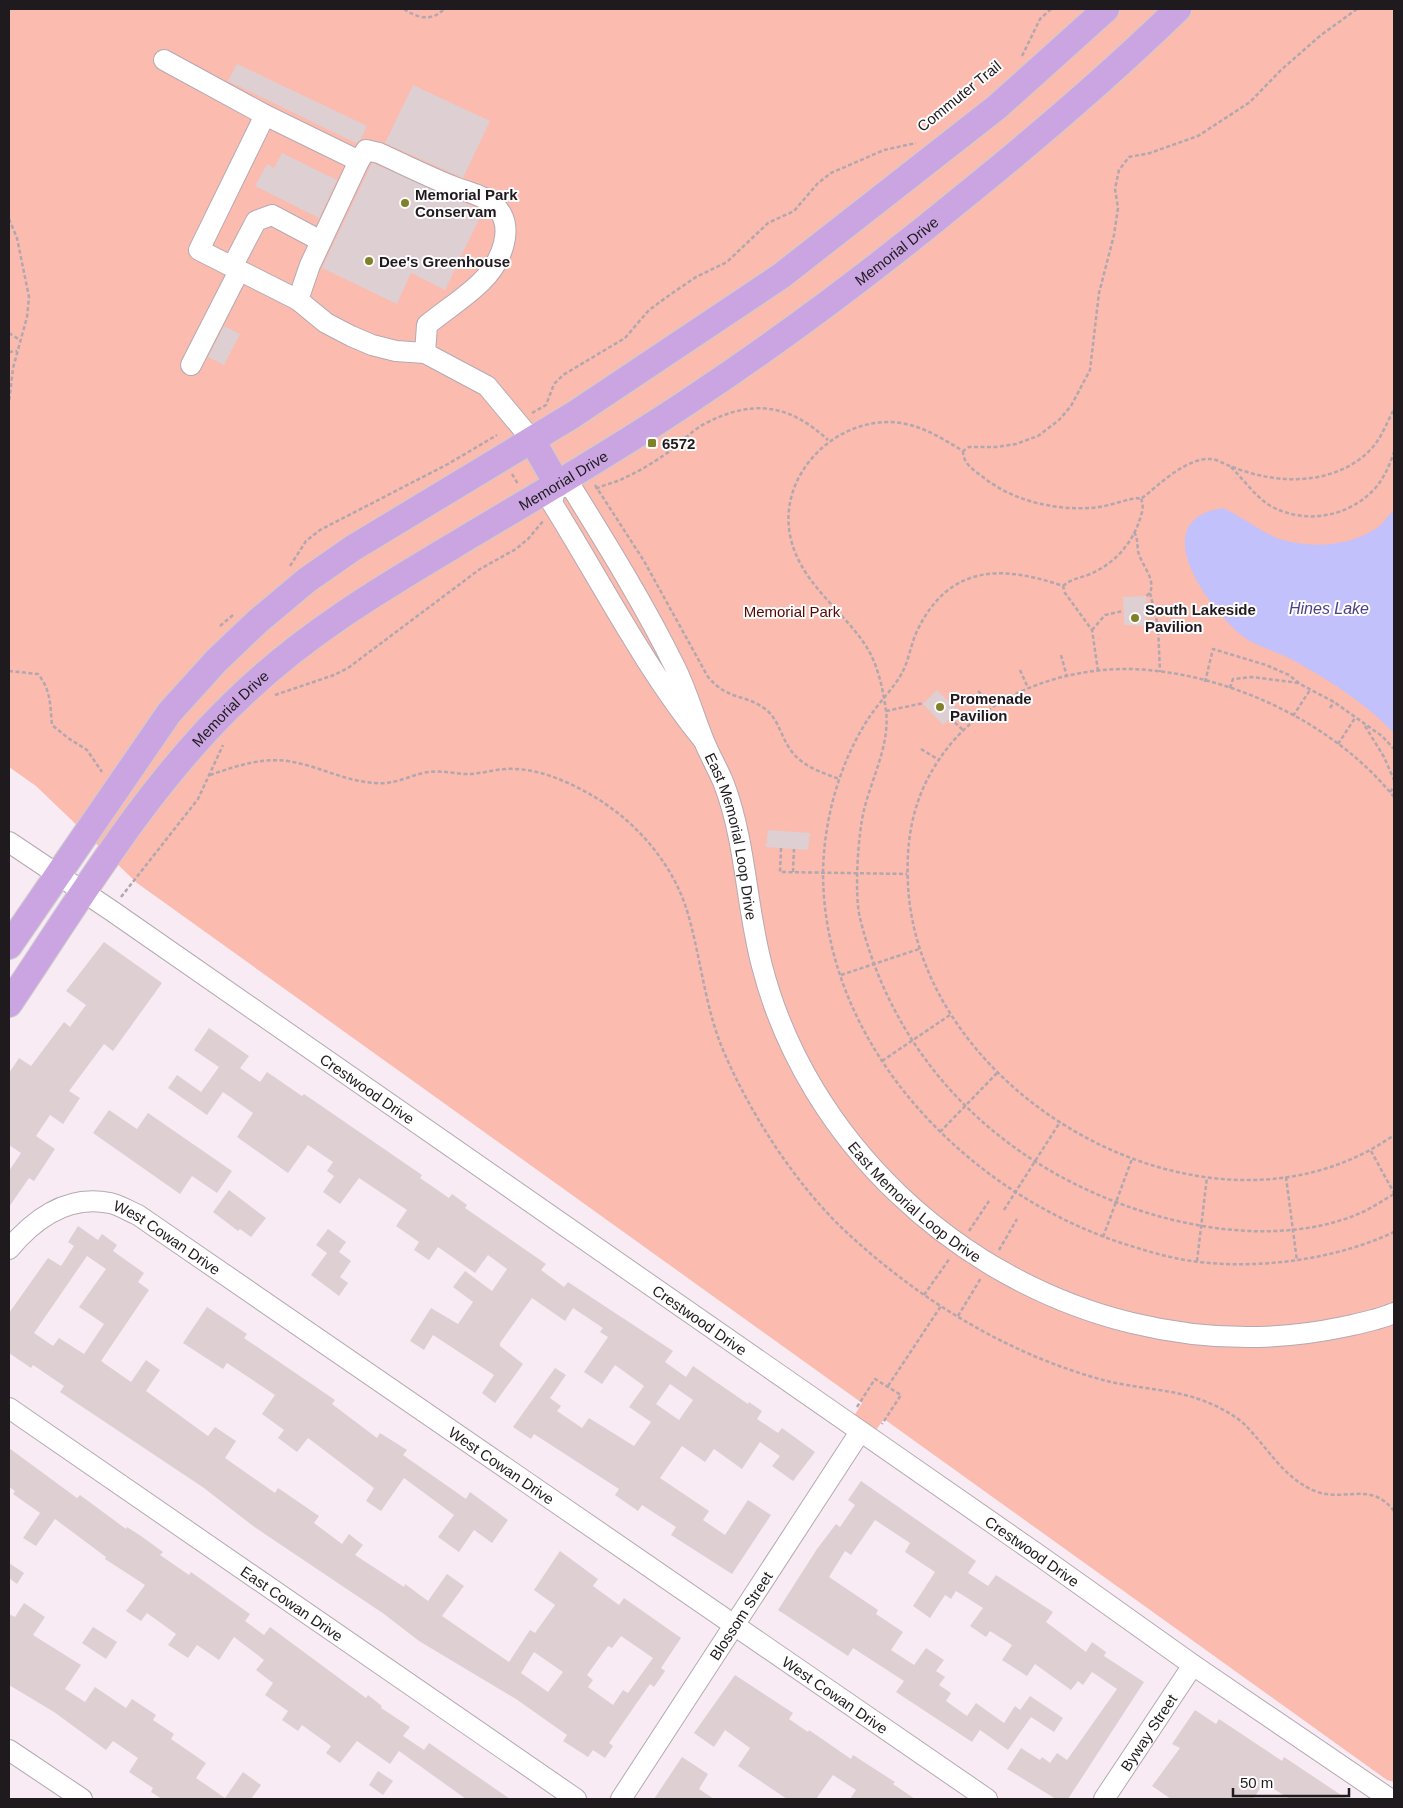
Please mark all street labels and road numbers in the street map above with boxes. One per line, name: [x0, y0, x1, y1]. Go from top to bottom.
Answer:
street label: Commuter Trail: [914, 57, 1004, 135]
street label: Memorial Drive: [851, 213, 941, 288]
street label: Memorial Drive: [515, 447, 611, 513]
street label: Memorial Drive: [188, 667, 272, 750]
street label: East Memorial Loop Drive: [702, 750, 761, 921]
street label: Crestwood Drive: [317, 1050, 418, 1127]
street label: East Memorial Loop Drive: [845, 1138, 984, 1265]
street label: West Cowan Drive: [111, 1196, 224, 1278]
street label: Crestwood Drive: [650, 1281, 750, 1358]
street label: West Cowan Drive: [446, 1423, 558, 1507]
street label: Crestwood Drive: [982, 1512, 1083, 1590]
street label: East Cowan Drive: [238, 1562, 346, 1644]
street label: Blossom Street: [706, 1568, 776, 1663]
street label: West Cowan Drive: [779, 1653, 891, 1737]
street label: Byway Street: [1117, 1690, 1180, 1774]

